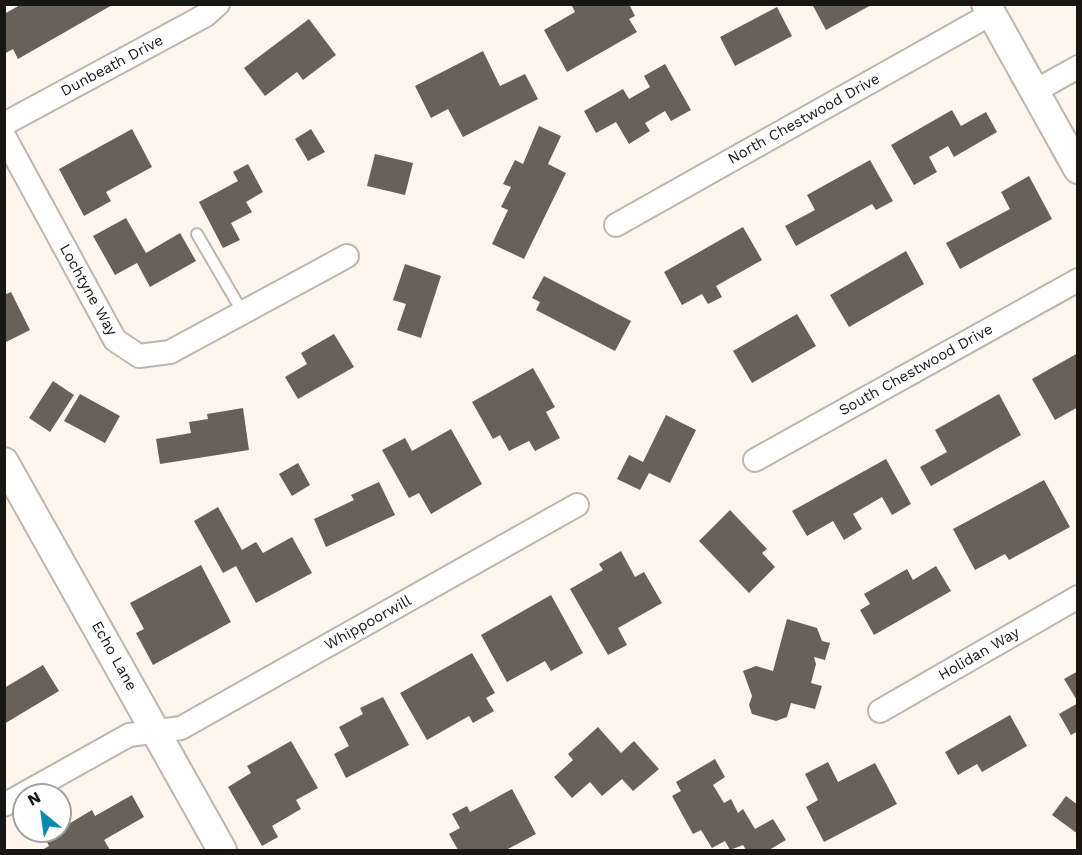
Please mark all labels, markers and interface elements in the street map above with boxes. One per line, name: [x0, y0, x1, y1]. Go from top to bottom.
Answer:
street label: Dunbeath Drive: [58, 31, 166, 101]
street label: North Chestwood Drive: [725, 70, 883, 168]
street label: Lochtyne Way: [55, 241, 121, 339]
street label: South Chestwood Drive: [836, 320, 996, 420]
street label: Whippoorwill: [322, 592, 414, 654]
street label: Echo Lane: [88, 618, 140, 694]
street label: Holidan Way: [935, 624, 1023, 684]
north arrow: [12, 783, 72, 843]
text: N: [24, 787, 44, 810]

